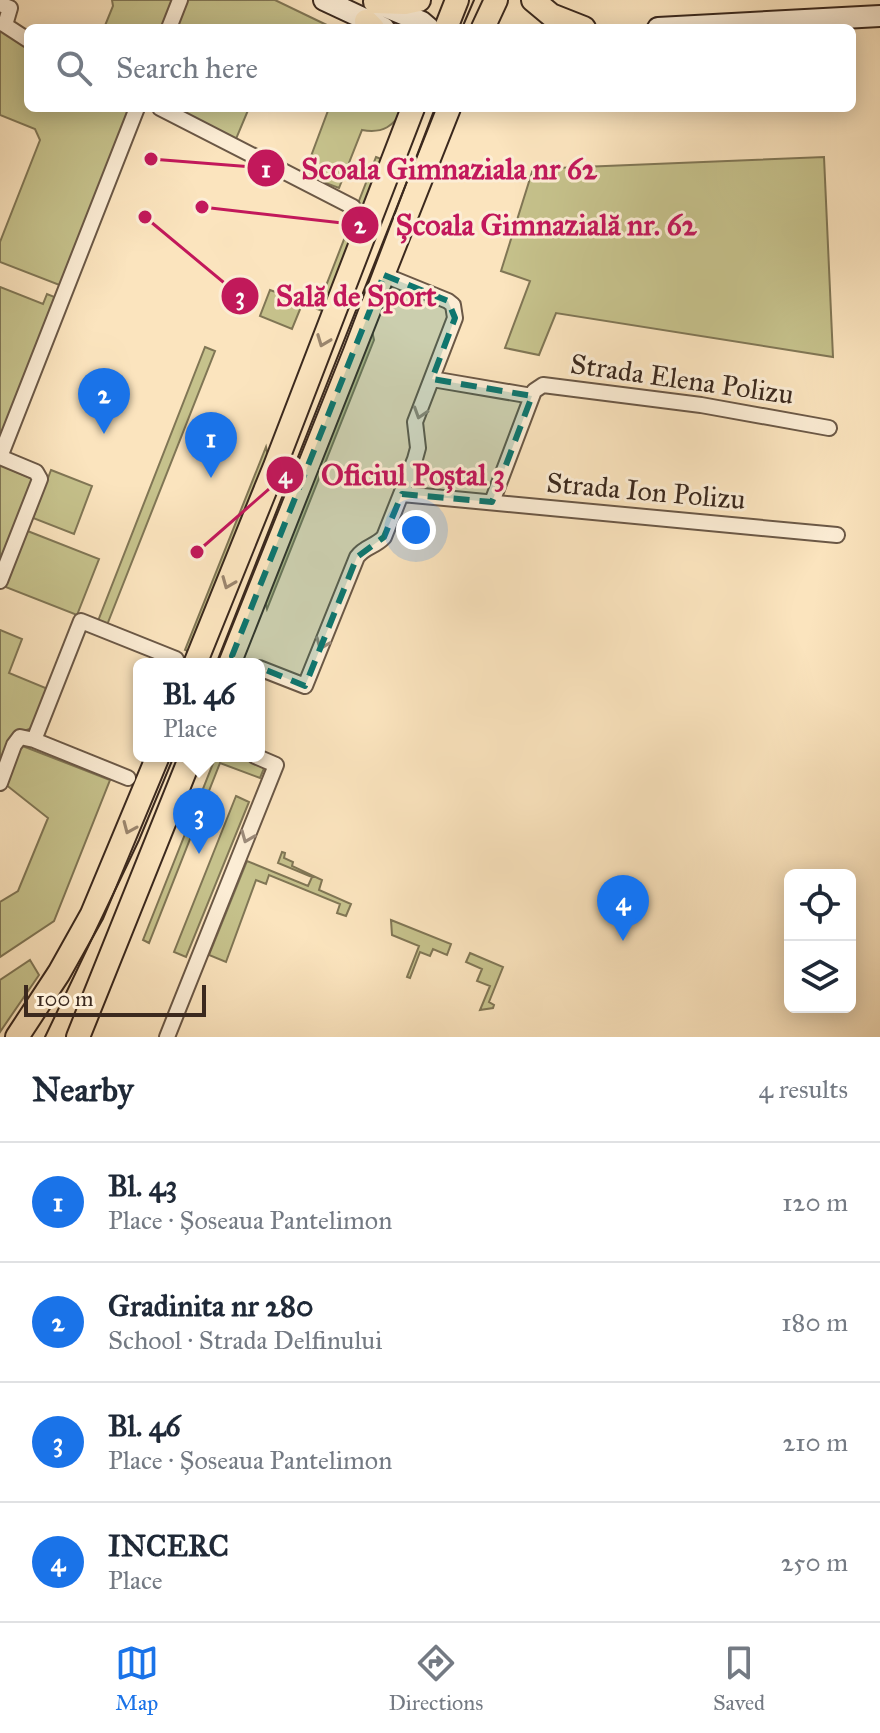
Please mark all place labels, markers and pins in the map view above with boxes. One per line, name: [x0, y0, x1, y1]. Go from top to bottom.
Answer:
callout: Scoala Gimnaziala nr 62: [246, 141, 613, 195]
callout: Școala Gimnazială nr. 62: [340, 198, 713, 252]
callout: Sală de Sport: [220, 269, 452, 323]
pin: 2: [78, 368, 130, 434]
pin: 1: [185, 412, 237, 478]
callout: Oficiul Poștal 3: [265, 448, 521, 502]
pin: 3: [173, 788, 225, 854]
pin: 4: [597, 875, 649, 941]

